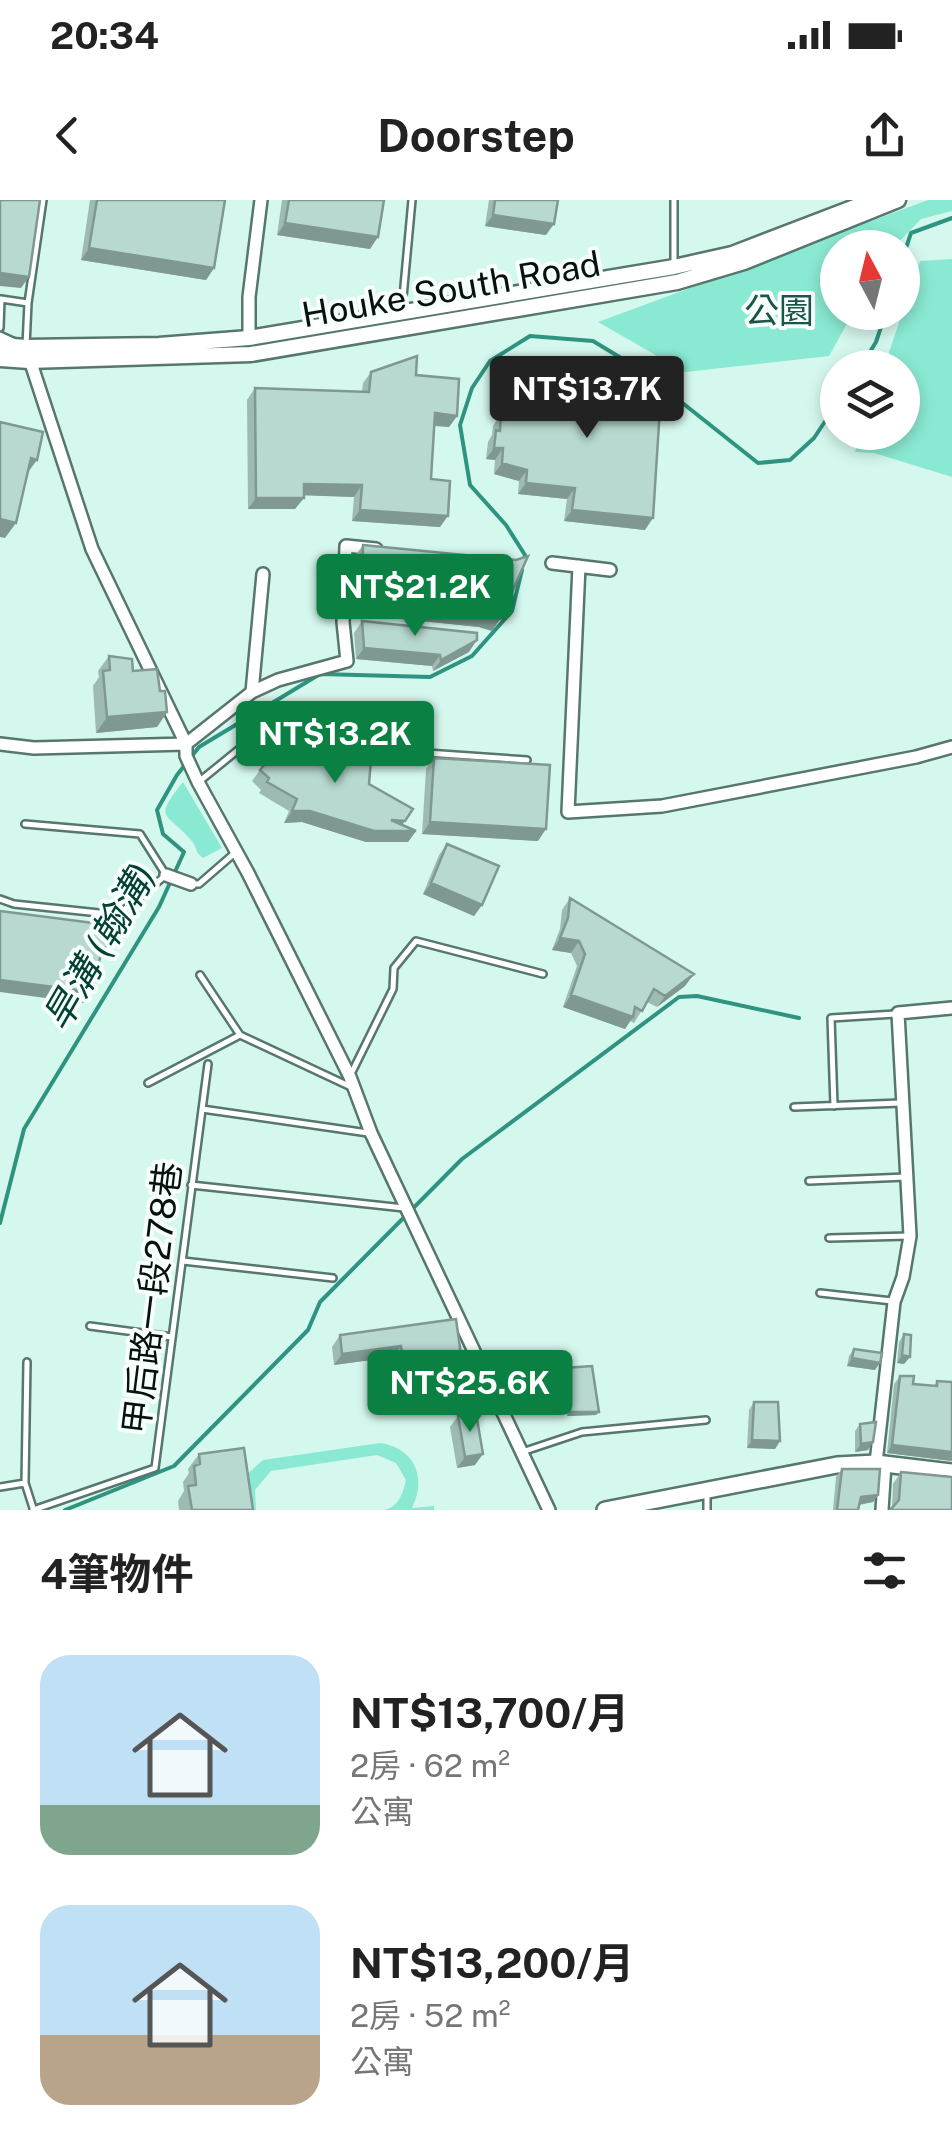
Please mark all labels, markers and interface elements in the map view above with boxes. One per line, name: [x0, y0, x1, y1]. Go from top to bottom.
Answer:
text: 20:34: [50, 13, 159, 58]
icon: back: [40, 108, 95, 163]
icon: share: [857, 108, 912, 163]
text: Doorstep: [377, 109, 575, 162]
north arrow: [820, 230, 920, 330]
map controls: [820, 230, 920, 450]
street label: Houke South Road: [299, 243, 603, 335]
park label: 公園: [744, 290, 814, 331]
button: layers: [820, 350, 920, 450]
pin: NT$13.7K: [484, 356, 690, 441]
text: NT$13.7K: [512, 370, 662, 407]
pin: NT$21.2K: [312, 554, 518, 639]
text: NT$21.2K: [338, 568, 492, 605]
pin: NT$13.2K: [232, 701, 438, 786]
text: NT$13.2K: [258, 715, 412, 752]
water label: 旱溝 (翰溝): [34, 856, 164, 1038]
street label: 甲后路一段278巷: [115, 1160, 189, 1436]
pin: NT$25.6K: [367, 1350, 573, 1435]
text: NT$25.6K: [389, 1364, 551, 1401]
icon: filters: [857, 1543, 912, 1598]
text: 4筆物件: [40, 1549, 194, 1598]
text: NT$13,700/月: [350, 1688, 629, 1737]
icon: home: [120, 1695, 240, 1815]
text: 2房 · 62 m²: [350, 1747, 510, 1784]
text: 公寓: [350, 1793, 414, 1830]
text: NT$13,200/月: [350, 1938, 634, 1987]
icon: home: [120, 1945, 240, 2065]
text: 2房 · 52 m²: [350, 1997, 511, 2034]
text: 公寓: [350, 2043, 414, 2080]

